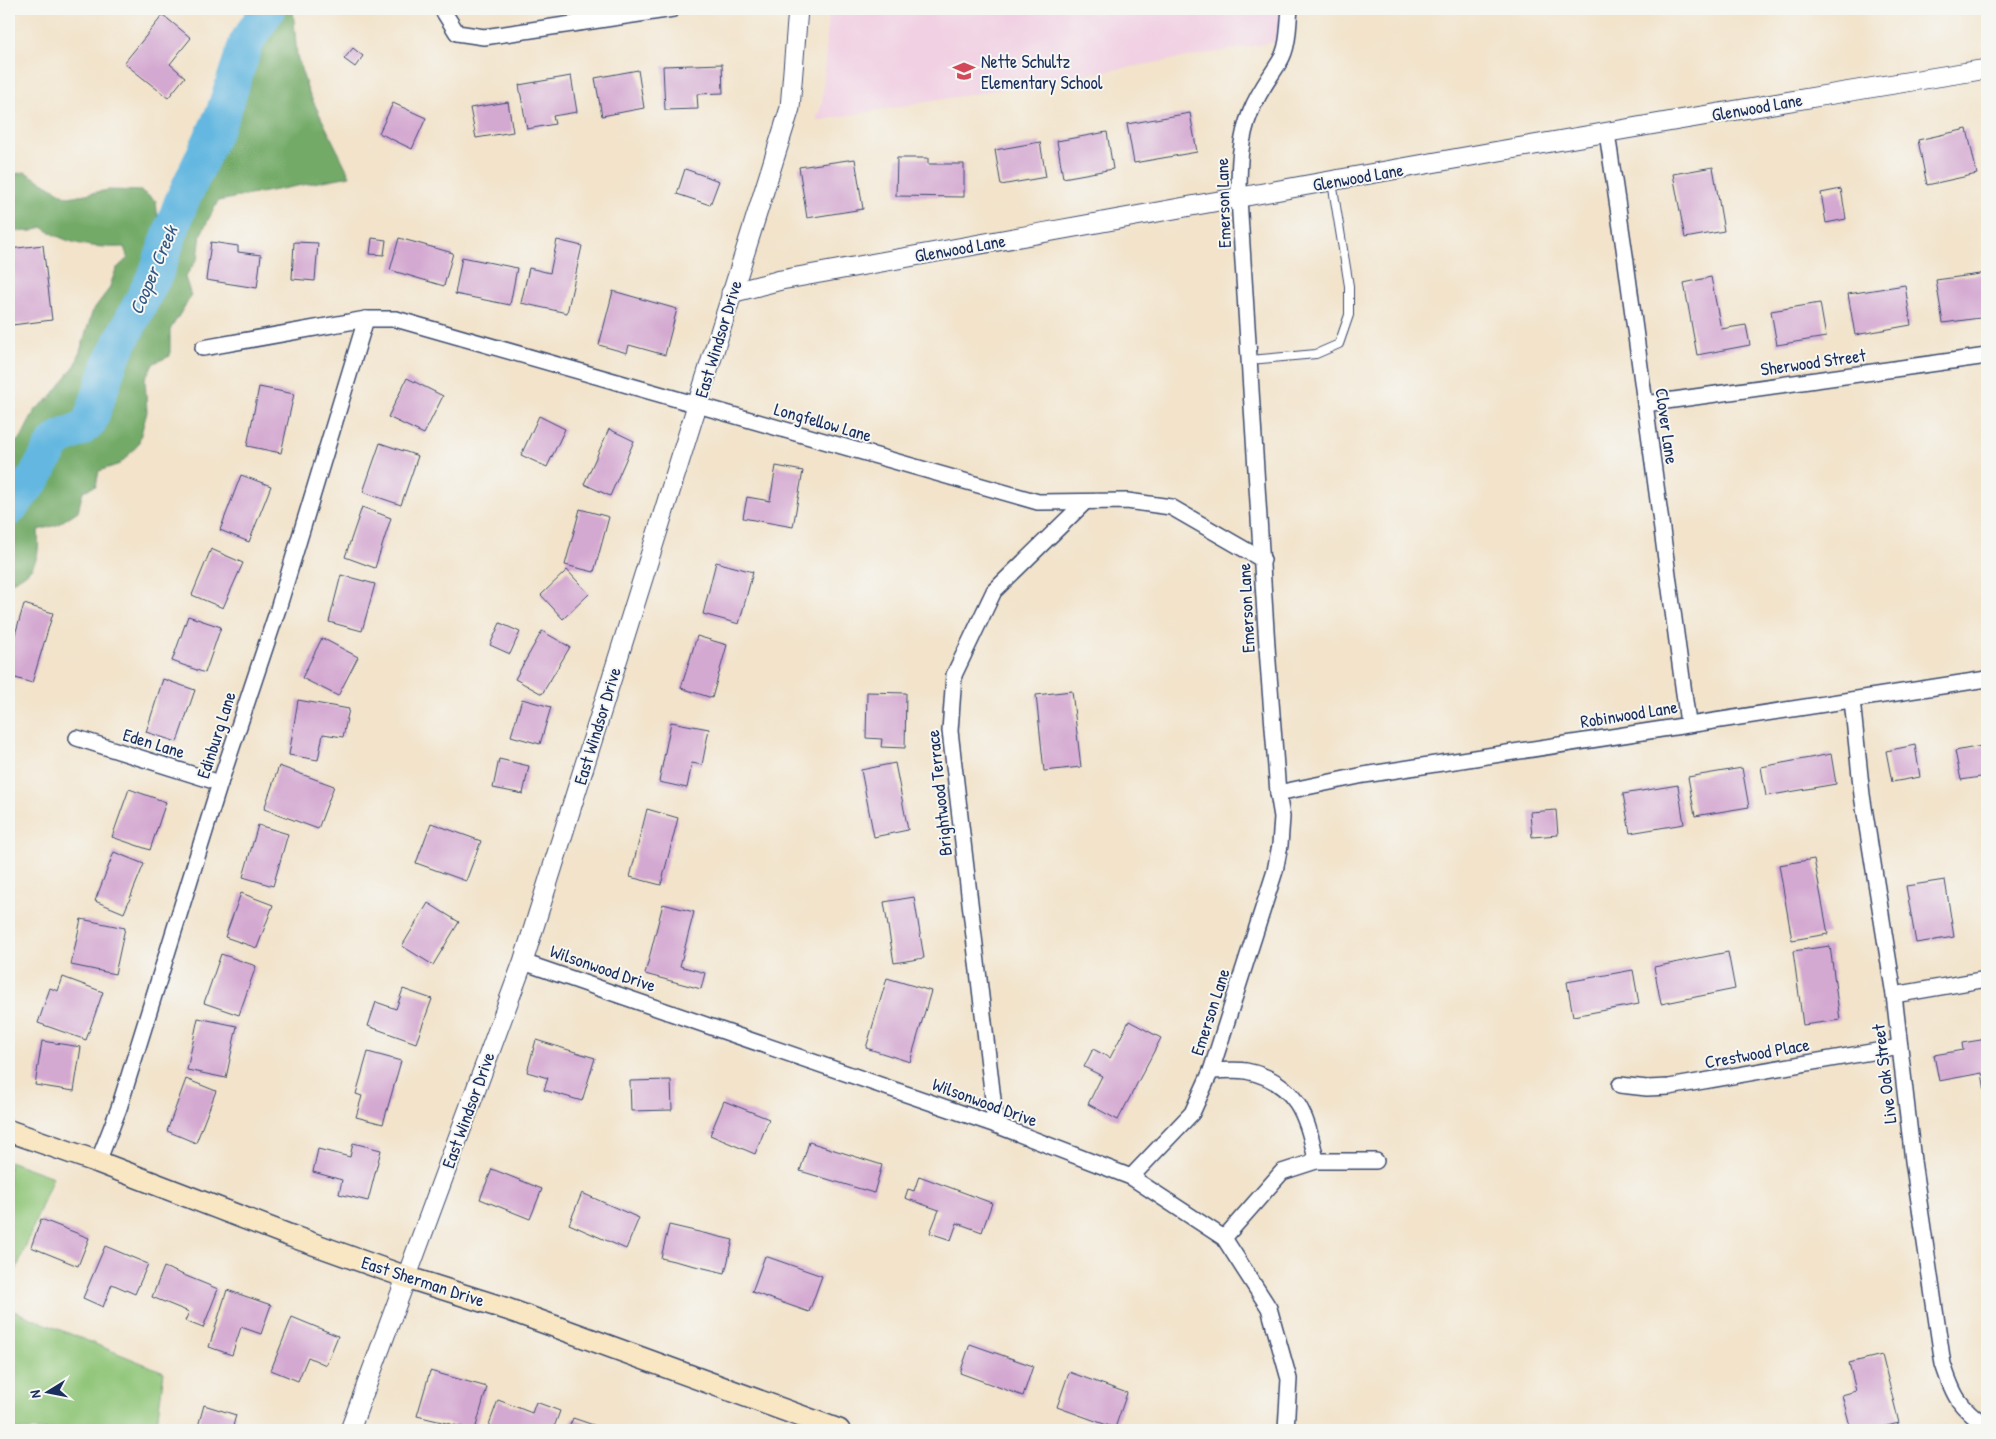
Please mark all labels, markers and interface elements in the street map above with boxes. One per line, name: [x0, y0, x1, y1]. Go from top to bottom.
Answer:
place label: Nette Schultz Elementary School: [981, 49, 1103, 95]
school or university icon: Nette Schultz Elementary School: [951, 58, 977, 84]
street label: Glenwood Lane: [1710, 87, 1804, 127]
street label: Glenwood Lane: [1311, 157, 1405, 197]
street label: Emerson Lane: [1209, 158, 1237, 248]
water label: Cooper Creek: [123, 220, 184, 318]
street label: Glenwood Lane: [913, 228, 1007, 268]
street label: East Windsor Drive: [688, 277, 748, 401]
street label: Sherwood Street: [1759, 342, 1868, 382]
street label: Clover Lane: [1649, 386, 1685, 466]
street label: Longfellow Lane: [771, 396, 875, 448]
street label: Emerson Lane: [1231, 563, 1261, 653]
street label: East Windsor Drive: [567, 664, 627, 788]
street label: Edinburg Lane: [190, 688, 242, 782]
street label: Robinwood Lane: [1579, 694, 1679, 734]
street label: Eden Lane: [120, 722, 188, 764]
street label: Brightwood Terrace: [920, 729, 958, 857]
street label: Wilsonwood Drive: [547, 938, 659, 998]
street label: Emerson Lane: [1184, 965, 1236, 1059]
street label: Live Oak Street: [1865, 1022, 1902, 1125]
street label: Crestwood Place: [1703, 1032, 1811, 1074]
street label: East Windsor Drive: [435, 1049, 501, 1171]
street label: Wilsonwood Drive: [929, 1071, 1041, 1133]
street label: East Sherman Drive: [358, 1249, 488, 1313]
north arrow: [22, 1366, 72, 1416]
text: N: [25, 1388, 45, 1400]

